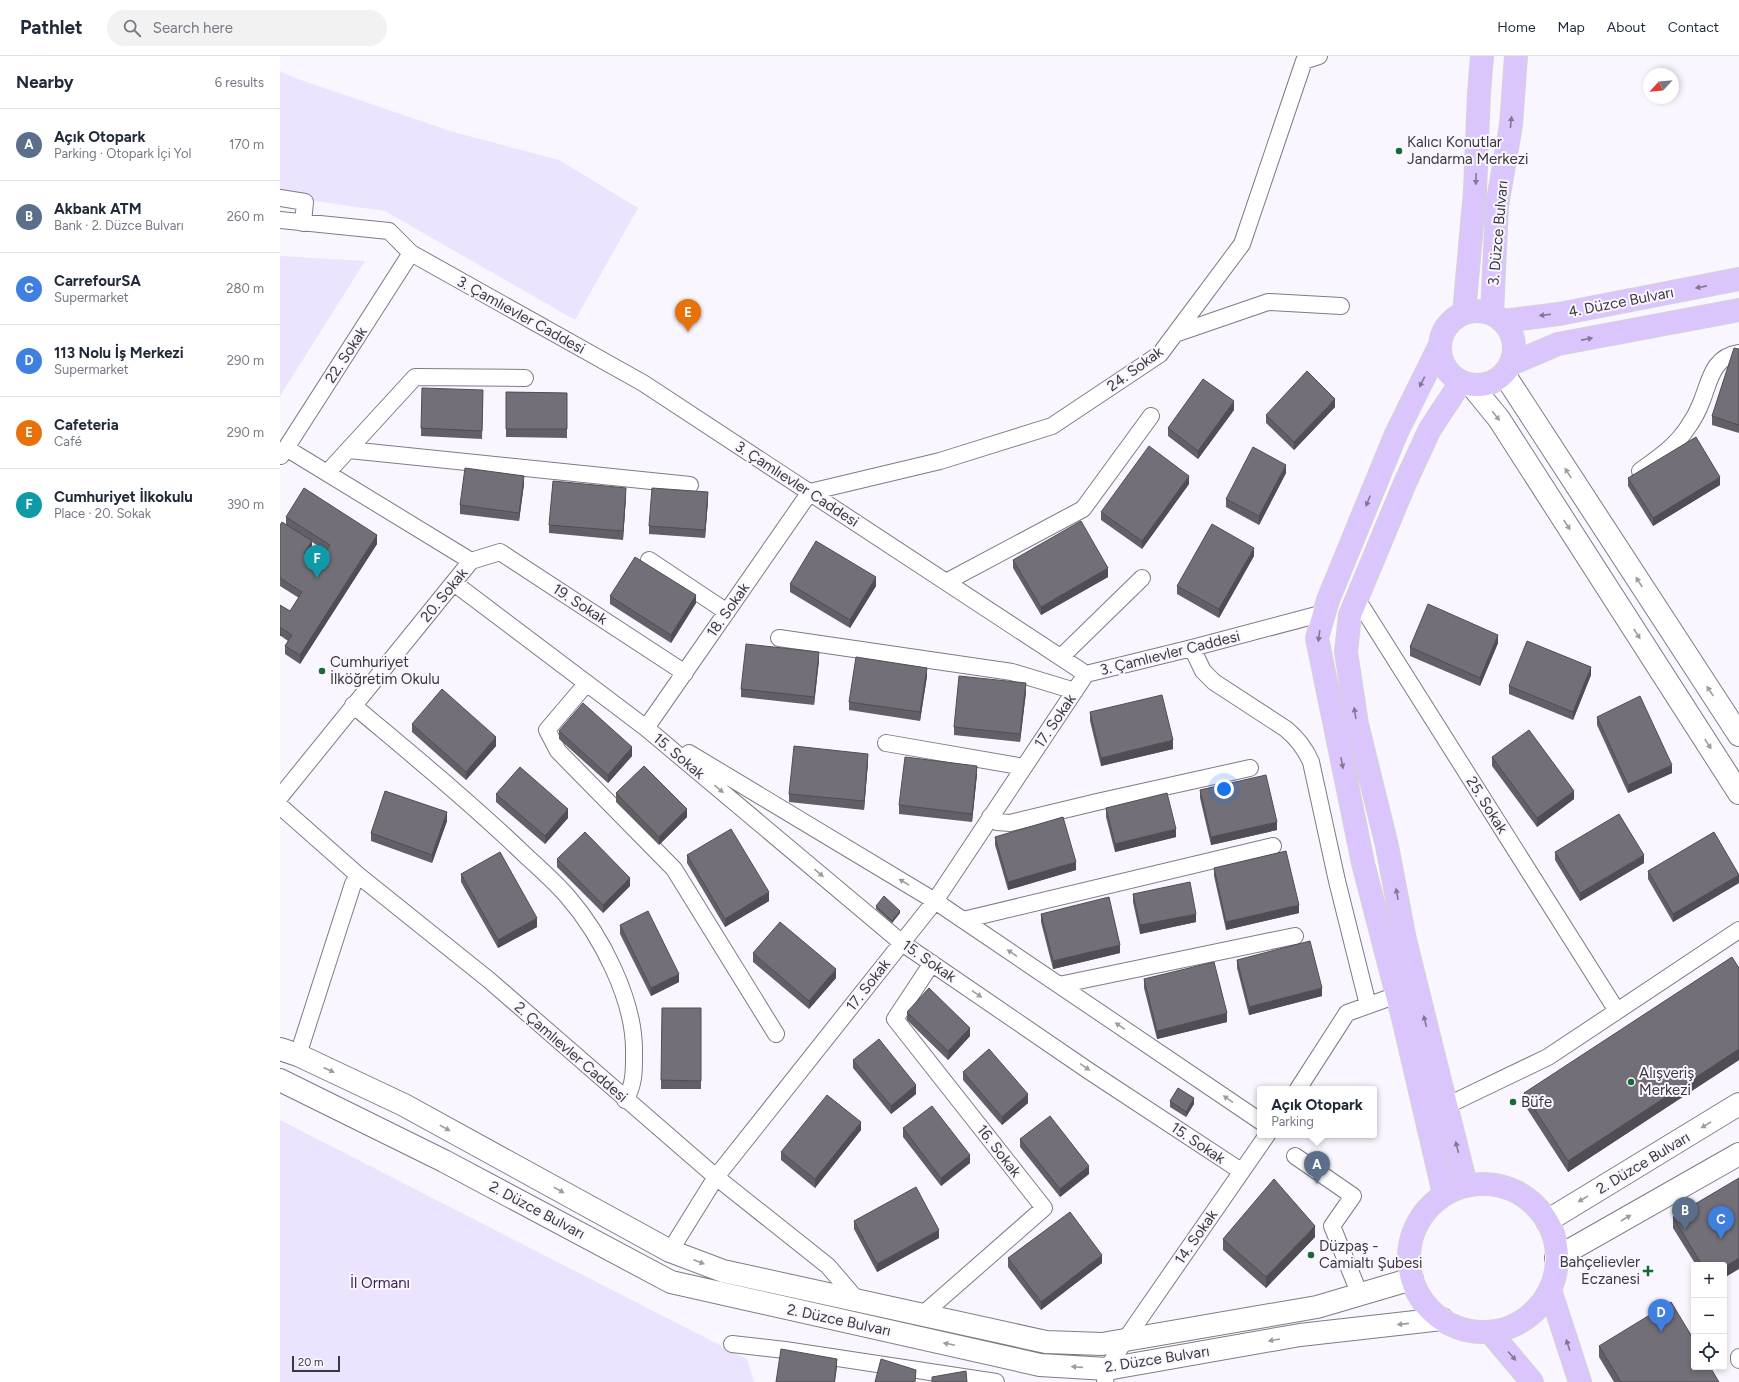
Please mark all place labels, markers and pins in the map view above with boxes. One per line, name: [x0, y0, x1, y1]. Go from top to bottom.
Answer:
place label: Kalıcı Konutlar Jandarma Merkezi: [1407, 133, 1528, 168]
marker: Kalıcı Konutlar Jandarma Merkezi: [1394, 146, 1404, 156]
pin: E: [675, 299, 701, 332]
pin: F: [304, 545, 330, 578]
place label: Cumhuriyet İlköğretim Okulu: [330, 653, 440, 688]
marker: Cumhuriyet İlköğretim Okulu: [317, 666, 327, 676]
place label: Alışveriş Merkezi: [1639, 1064, 1694, 1099]
marker: Alışveriş Merkezi: [1626, 1077, 1636, 1087]
place label: Büfe: [1521, 1093, 1552, 1111]
marker: Büfe: [1508, 1097, 1518, 1107]
pin: A: [1304, 1151, 1330, 1184]
pin: B: [1672, 1197, 1698, 1230]
pin: C: [1708, 1206, 1734, 1239]
place label: Düzpaş - Camialtı Şubesi: [1319, 1237, 1423, 1272]
marker: Düzpaş - Camialtı Şubesi: [1306, 1250, 1316, 1260]
place label: Bahçelievler Eczanesi: [1559, 1253, 1640, 1288]
marker: Bahçelievler Eczanesi: [1643, 1266, 1653, 1276]
pin: D: [1648, 1299, 1674, 1332]

